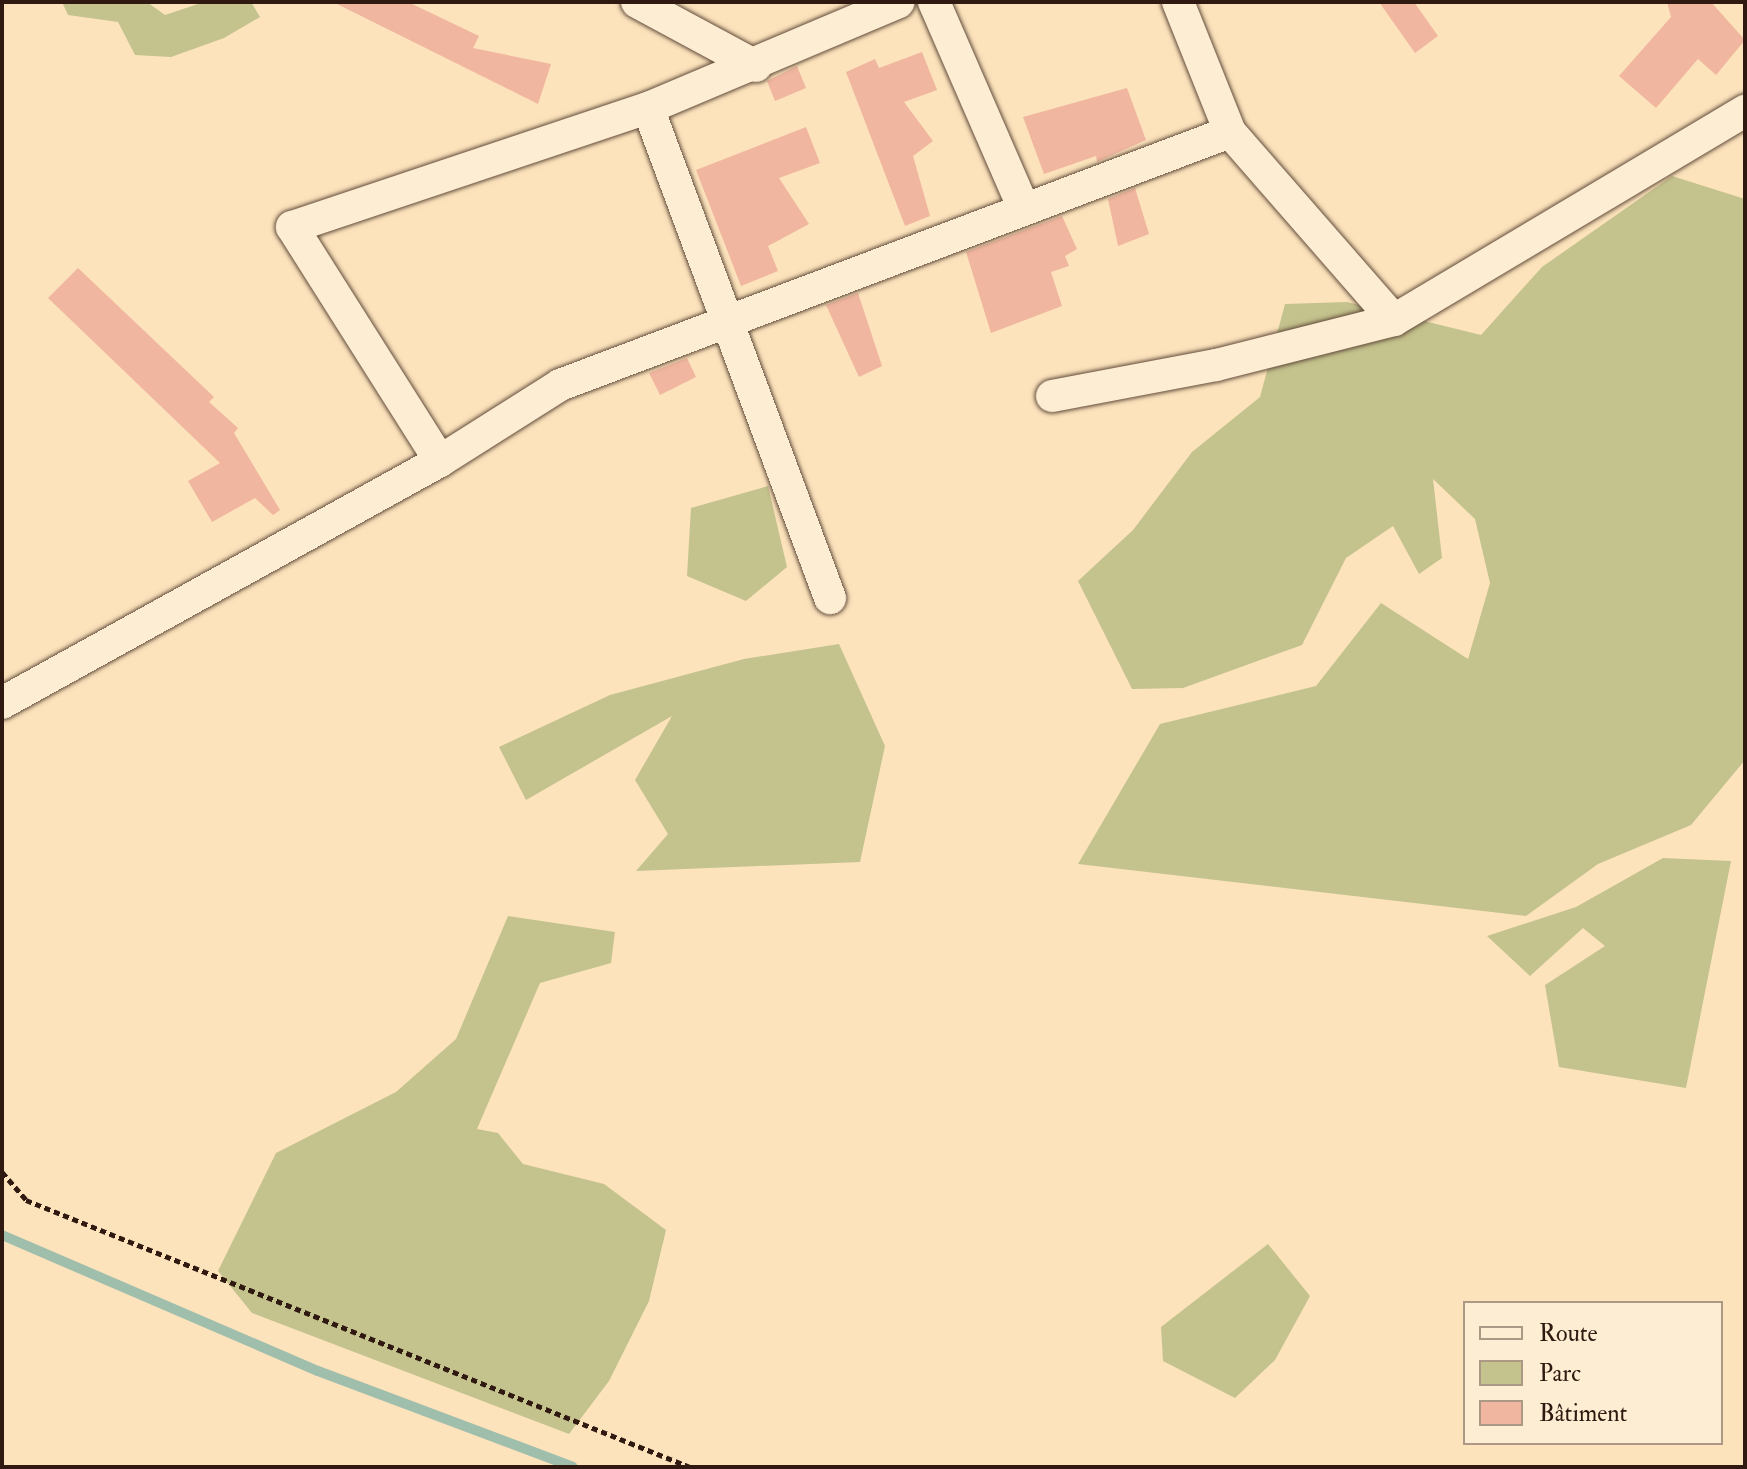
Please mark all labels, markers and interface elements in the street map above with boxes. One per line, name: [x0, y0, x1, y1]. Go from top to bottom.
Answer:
legend: [1463, 1301, 1723, 1445]
text: Route: [1539, 1318, 1598, 1349]
text: Parc: [1539, 1358, 1581, 1389]
text: Bâtiment: [1539, 1398, 1627, 1429]

